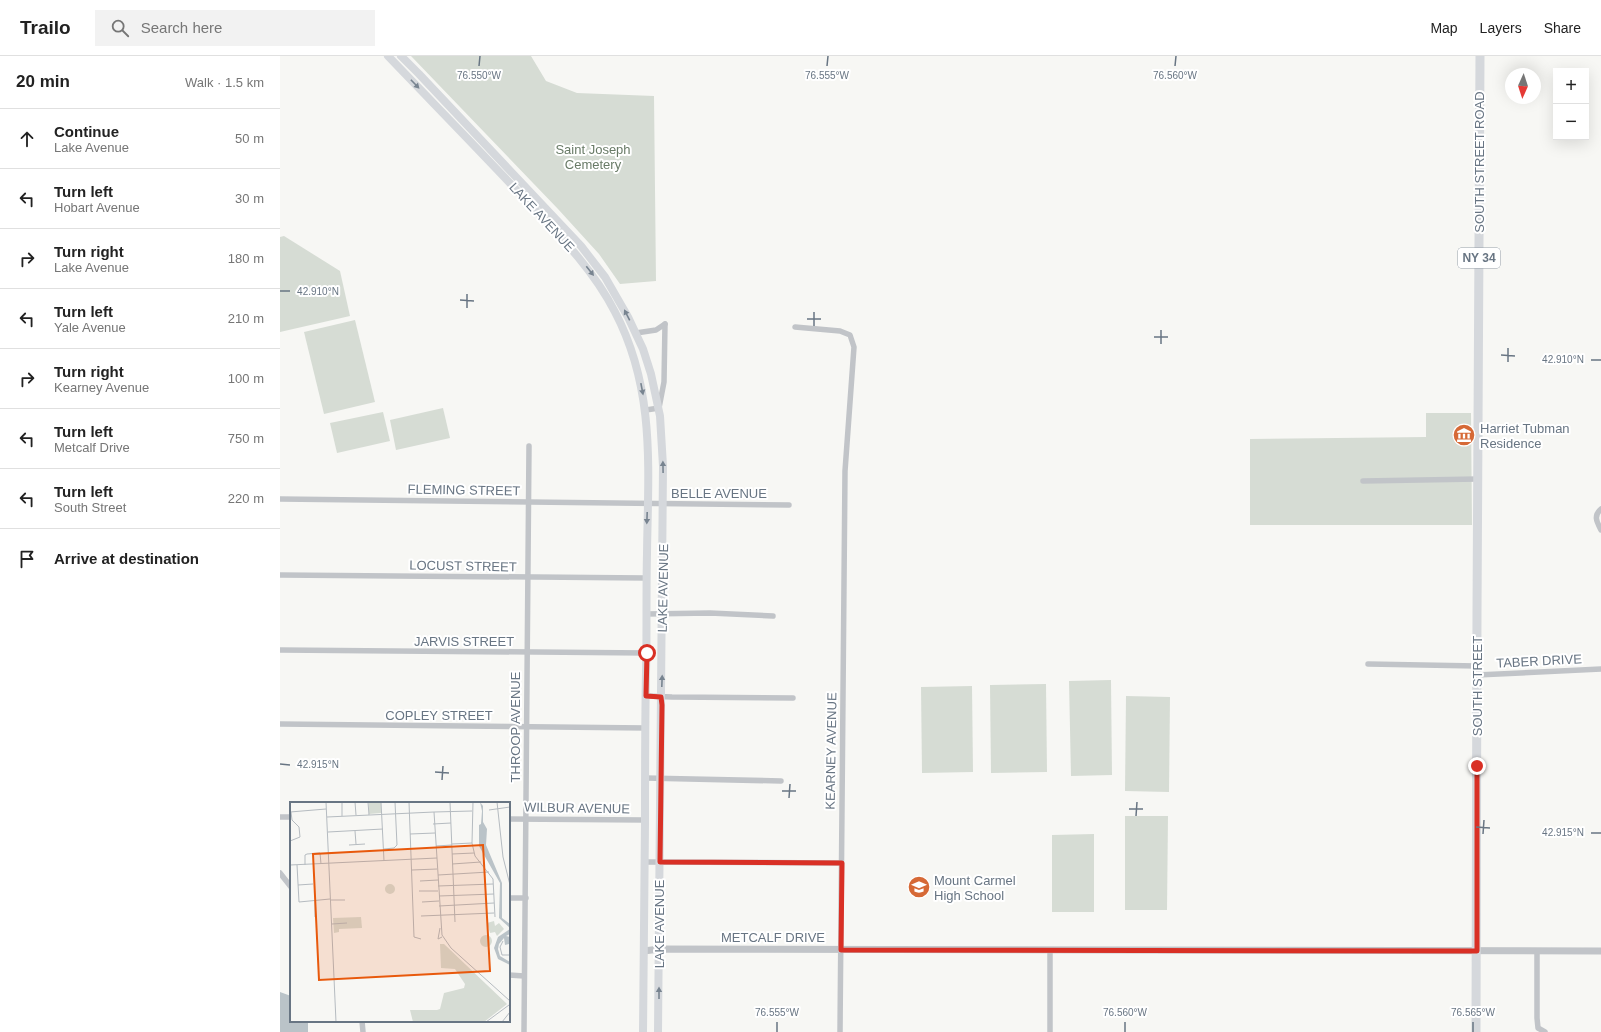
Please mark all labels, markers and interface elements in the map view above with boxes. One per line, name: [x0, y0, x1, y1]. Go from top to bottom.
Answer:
search box: [95, 10, 375, 46]
text: Trailo: [20, 17, 71, 38]
icon: search: [109, 17, 131, 39]
text: Search here: [141, 19, 222, 36]
text: Map: [1430, 20, 1458, 36]
text: Layers: [1480, 20, 1522, 36]
text: Share: [1544, 20, 1581, 36]
north arrow: [1505, 68, 1541, 104]
map controls: [1553, 68, 1589, 140]
button: +: [1553, 68, 1589, 104]
text: 76.550°W: [457, 70, 502, 81]
text: 76.555°W: [805, 70, 850, 81]
text: 76.560°W: [1153, 70, 1198, 81]
text: 20 min: [16, 72, 70, 91]
text: Walk · 1.5 km: [185, 75, 264, 90]
one-way arrow: [410, 79, 420, 89]
street label: SOUTH STREET ROAD: [1472, 91, 1487, 233]
button: −: [1553, 104, 1589, 140]
text: Continue: [54, 123, 119, 140]
icon: ahead: [16, 128, 38, 150]
text: 50 m: [235, 131, 264, 146]
text: Lake Avenue: [54, 140, 129, 155]
park label: Saint Joseph Cemetery: [555, 142, 631, 172]
street label: LAKE AVENUE: [506, 179, 578, 255]
text: Turn left: [54, 183, 113, 200]
icon: left: [16, 188, 38, 210]
text: 30 m: [235, 191, 264, 206]
text: Hobart Avenue: [54, 200, 140, 215]
text: Turn right: [54, 243, 124, 260]
icon: right: [16, 248, 38, 270]
road number: NY 34: [1458, 248, 1500, 268]
text: 180 m: [228, 251, 264, 266]
text: Lake Avenue: [54, 260, 129, 275]
one-way arrow: [585, 265, 594, 276]
text: 42.910°N: [297, 286, 339, 297]
text: Turn left: [54, 303, 113, 320]
icon: left: [16, 308, 38, 330]
one-way arrow: [624, 309, 630, 321]
text: 210 m: [228, 311, 264, 326]
text: Yale Avenue: [54, 320, 126, 335]
text: 42.910°N: [1542, 354, 1584, 365]
text: Turn right: [54, 363, 124, 380]
icon: right: [16, 368, 38, 390]
text: 100 m: [228, 371, 264, 386]
text: Kearney Avenue: [54, 380, 149, 395]
one-way arrow: [640, 382, 646, 395]
place label: Harriet Tubman Residence: [1480, 421, 1570, 451]
museum icon: Harriet Tubman Residence: [1451, 422, 1477, 448]
text: Turn left: [54, 423, 113, 440]
icon: left: [16, 428, 38, 450]
text: 750 m: [228, 431, 264, 446]
text: Metcalf Drive: [54, 440, 130, 455]
one-way arrow: [660, 460, 666, 473]
street label: FLEMING STREET: [408, 482, 521, 498]
text: Turn left: [54, 483, 113, 500]
street label: BELLE AVENUE: [671, 486, 767, 501]
icon: left: [16, 488, 38, 510]
text: 220 m: [228, 491, 264, 506]
text: South Street: [54, 500, 126, 515]
one-way arrow: [644, 512, 651, 524]
street label: LAKE AVENUE: [655, 543, 671, 632]
icon: arrive: [16, 548, 38, 570]
text: Arrive at destination: [54, 550, 199, 567]
street label: LOCUST STREET: [409, 558, 517, 574]
street label: JARVIS STREET: [414, 634, 514, 649]
street label: SOUTH STREET: [1470, 636, 1485, 736]
route start: [638, 644, 656, 662]
street label: TABER DRIVE: [1496, 651, 1583, 671]
street label: THROOP AVENUE: [508, 671, 523, 782]
one-way arrow: [659, 674, 665, 687]
street label: KEARNEY AVENUE: [822, 692, 840, 810]
street label: COPLEY STREET: [385, 708, 493, 723]
route end: [1468, 757, 1486, 775]
text: 42.915°N: [297, 759, 339, 770]
street label: WILBUR AVENUE: [524, 800, 630, 816]
inset map: [290, 802, 510, 1022]
text: 42.915°N: [1542, 827, 1584, 838]
place label: Mount Carmel High School: [934, 873, 1016, 903]
school or university icon: Mount Carmel High School: [906, 874, 932, 900]
street label: LAKE AVENUE: [652, 879, 667, 968]
street label: METCALF DRIVE: [721, 930, 825, 945]
one-way arrow: [656, 986, 662, 999]
text: 76.555°W: [755, 1007, 800, 1018]
text: 76.560°W: [1103, 1007, 1148, 1018]
text: 76.565°W: [1451, 1007, 1496, 1018]

